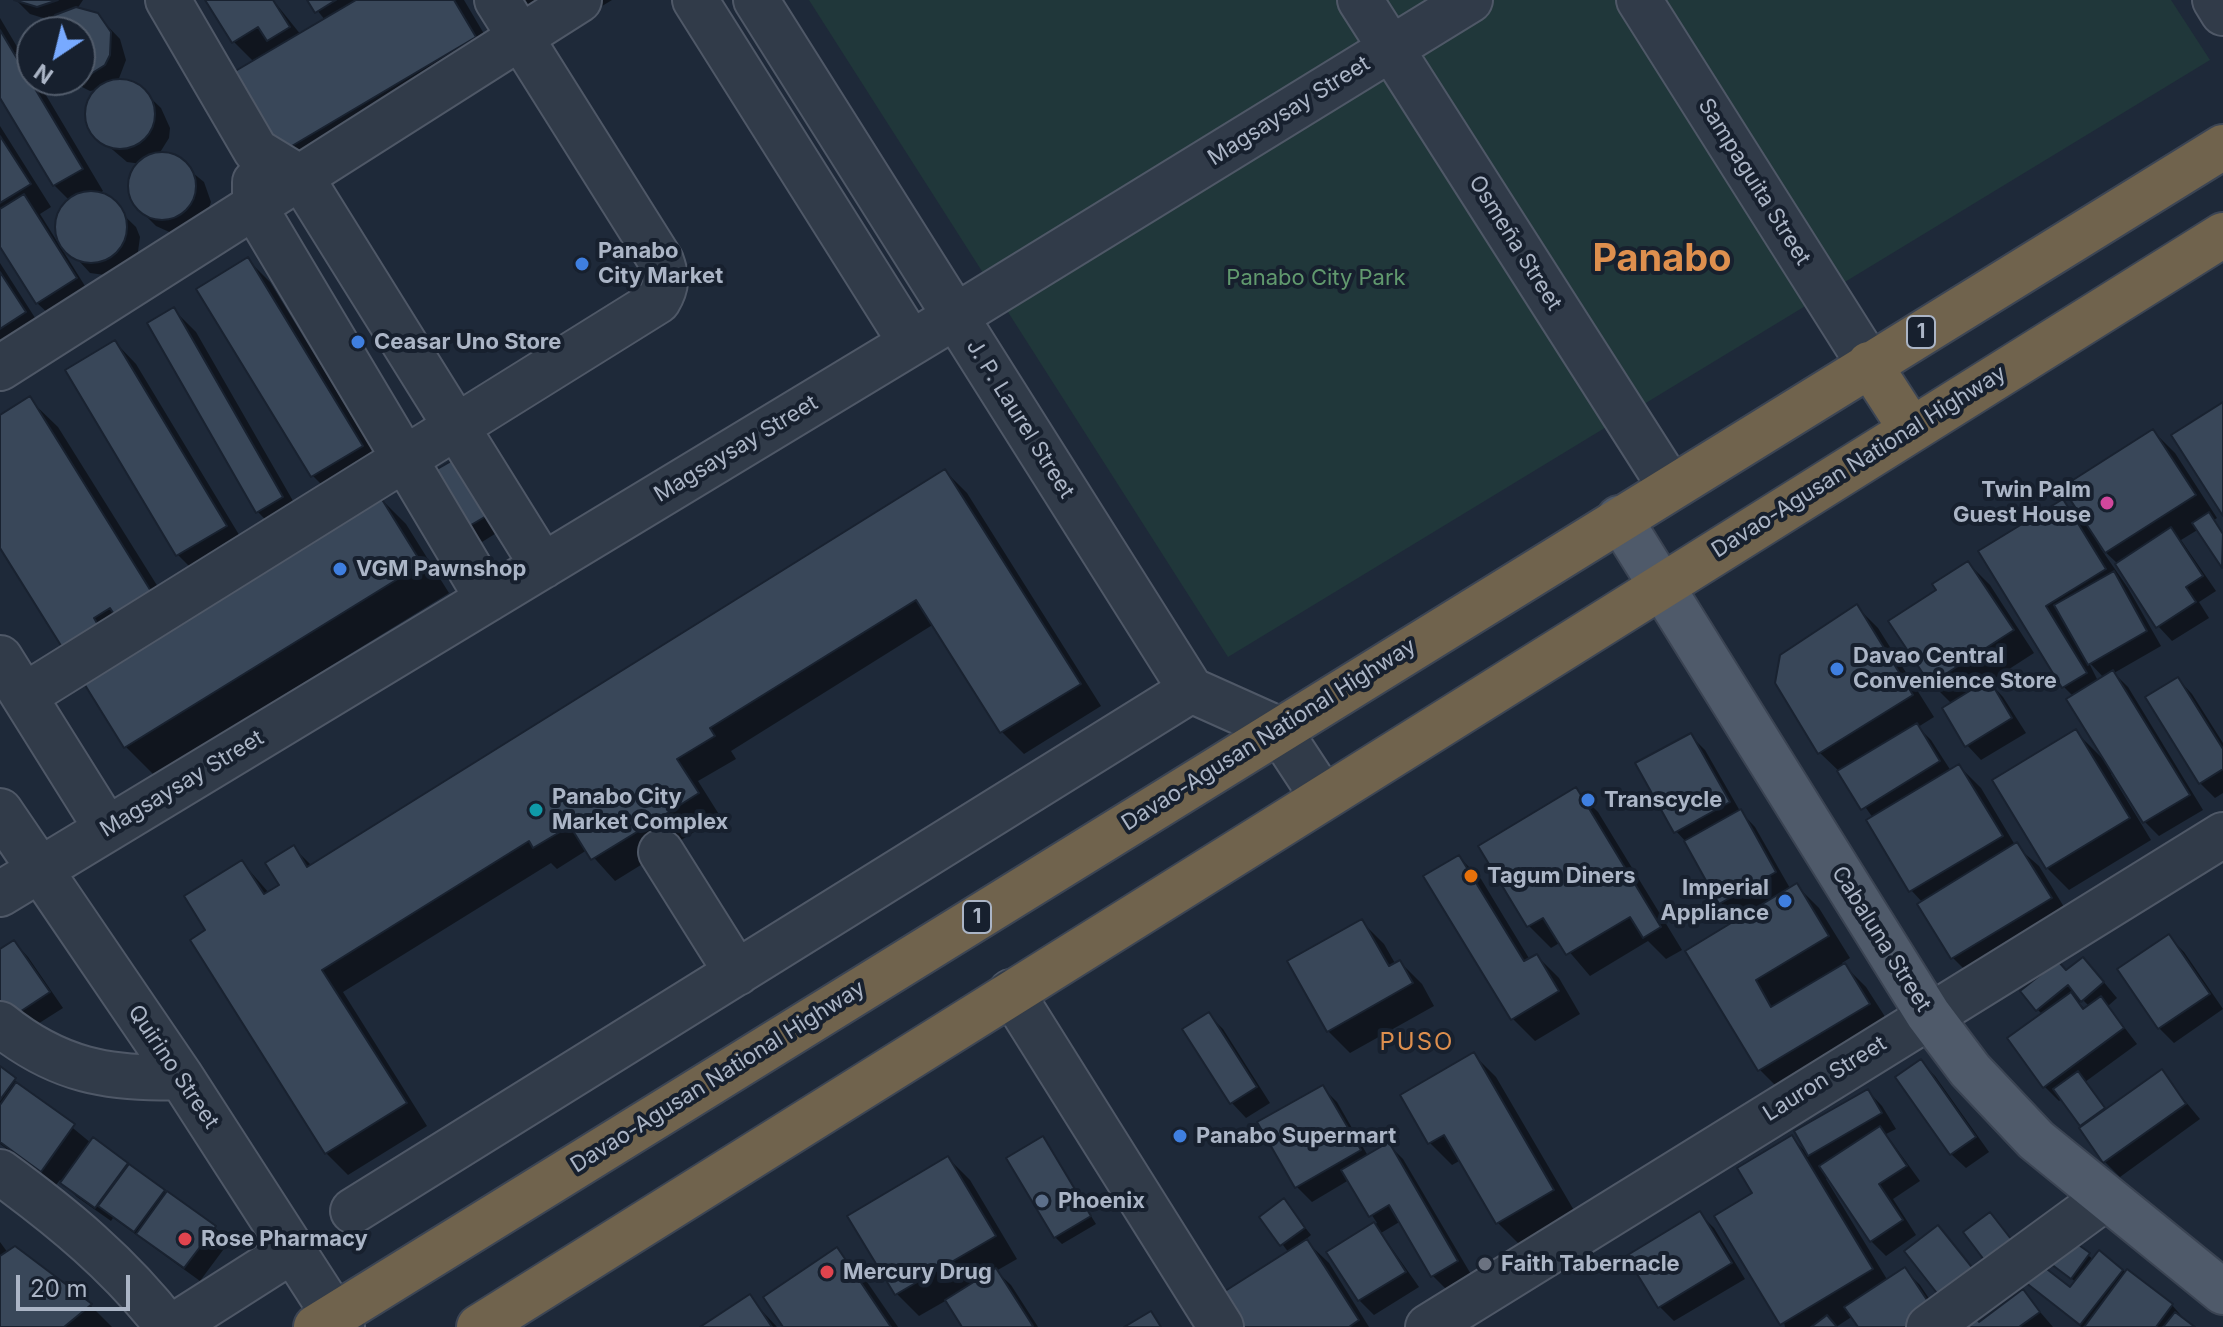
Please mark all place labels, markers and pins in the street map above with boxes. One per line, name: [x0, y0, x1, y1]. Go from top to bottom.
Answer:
place label: Panabo City Market: [598, 238, 723, 290]
marker: Panabo City Market: [573, 255, 591, 273]
place label: Ceasar Uno Store: [374, 329, 561, 355]
marker: Ceasar Uno Store: [349, 333, 367, 351]
place label: Twin Palm Guest House: [1953, 477, 2091, 528]
marker: Twin Palm Guest House: [2098, 494, 2116, 512]
place label: VGM Pawnshop: [356, 556, 526, 582]
marker: VGM Pawnshop: [331, 560, 349, 578]
place label: Davao Central Convenience Store: [1853, 643, 2057, 694]
marker: Davao Central Convenience Store: [1828, 660, 1846, 678]
place label: Panabo City Market Complex: [552, 784, 728, 836]
place label: Transcycle: [1604, 787, 1722, 813]
marker: Transcycle: [1579, 791, 1597, 809]
marker: Panabo City Market Complex: [527, 801, 545, 819]
place label: Tagum Diners: [1487, 863, 1636, 889]
marker: Tagum Diners: [1462, 867, 1480, 885]
place label: Imperial Appliance: [1660, 875, 1769, 926]
marker: Imperial Appliance: [1776, 892, 1794, 910]
place label: Panabo Supermart: [1196, 1123, 1396, 1149]
marker: Panabo Supermart: [1171, 1127, 1189, 1145]
place label: Phoenix: [1058, 1188, 1145, 1214]
marker: Phoenix: [1033, 1192, 1051, 1210]
place label: Rose Pharmacy: [201, 1226, 368, 1252]
marker: Rose Pharmacy: [176, 1230, 194, 1248]
place label: Faith Tabernacle: [1501, 1251, 1680, 1277]
marker: Faith Tabernacle: [1476, 1255, 1494, 1273]
place label: Mercury Drug: [843, 1259, 992, 1285]
marker: Mercury Drug: [818, 1263, 836, 1281]

